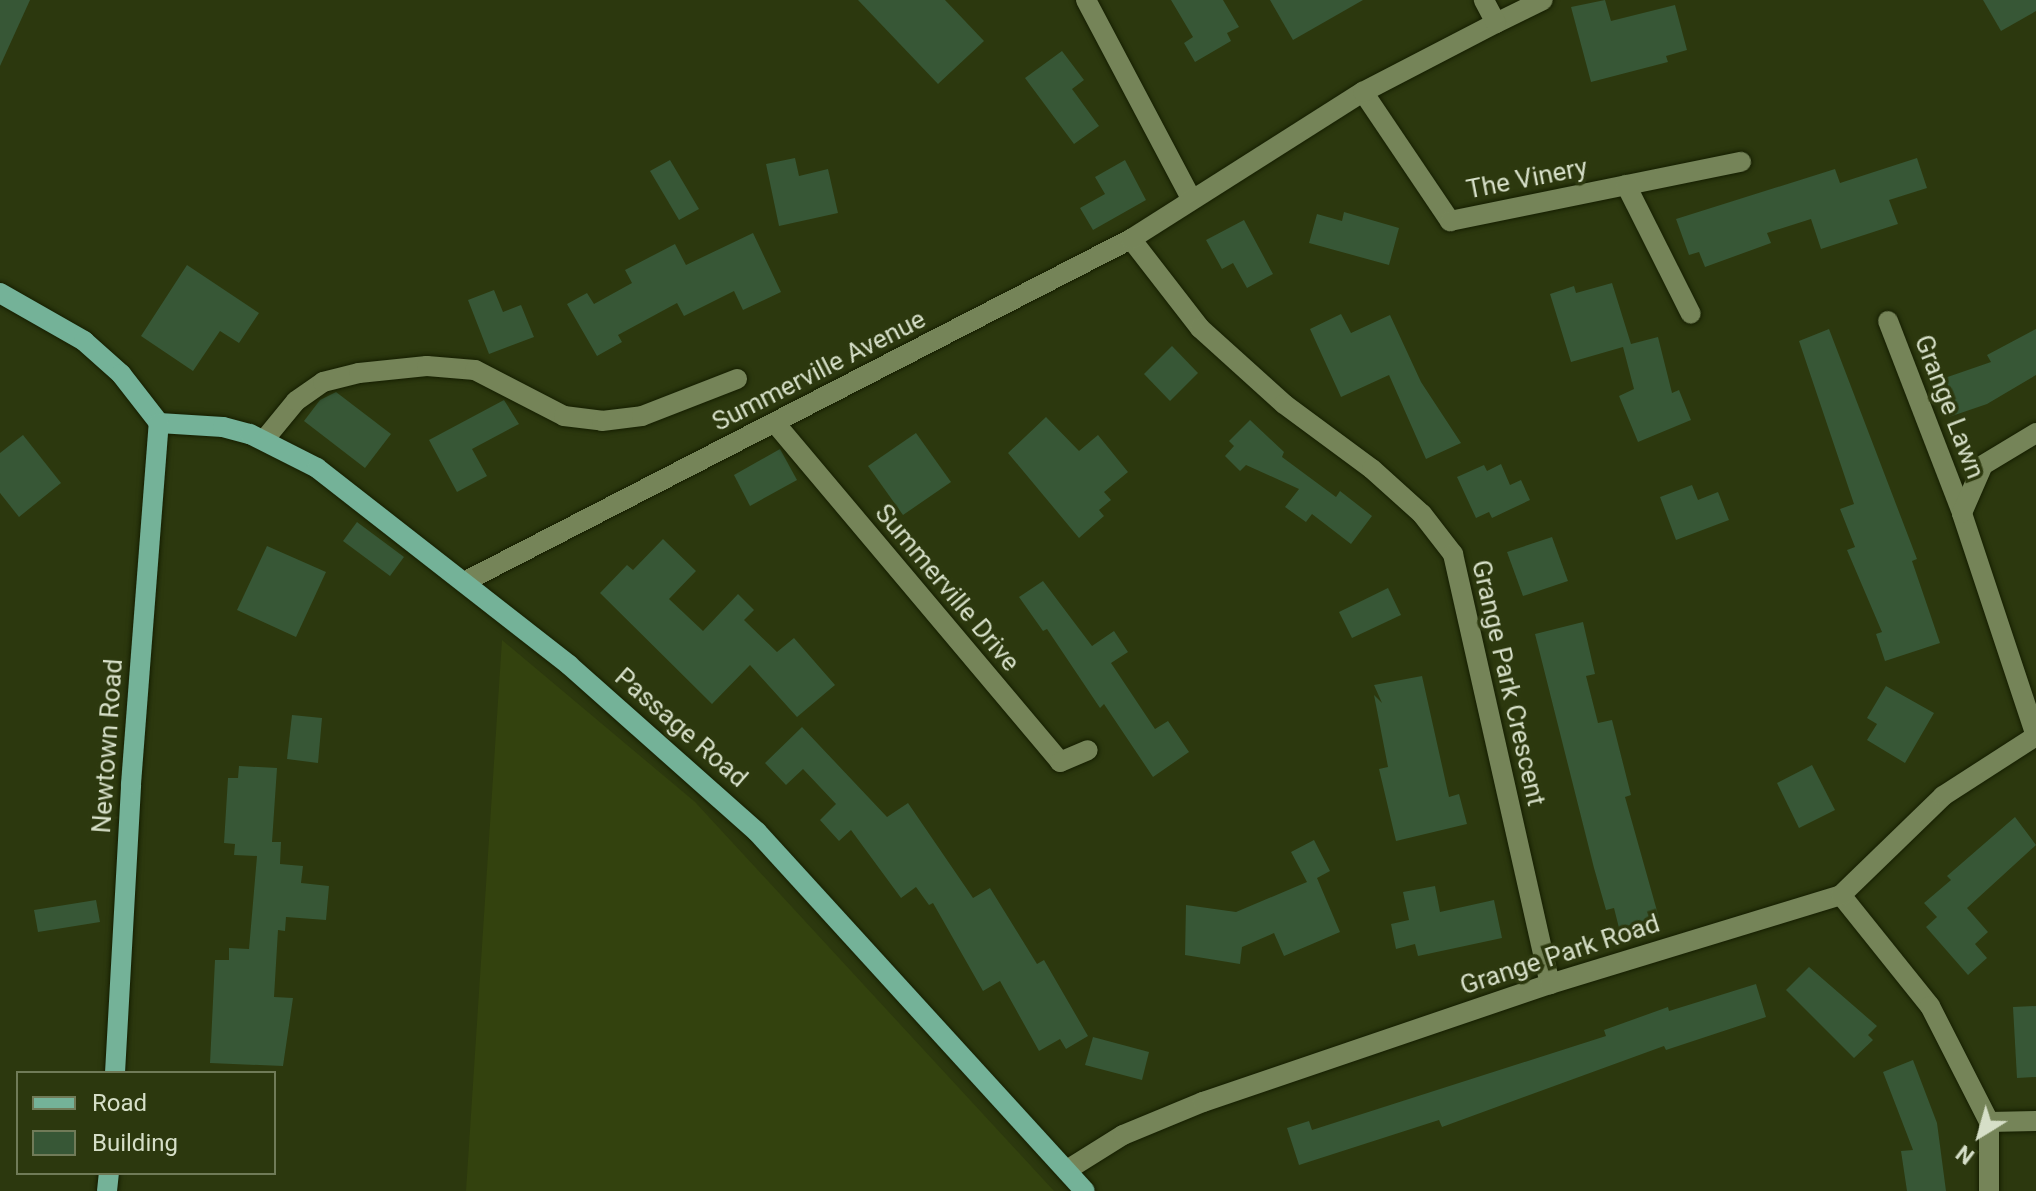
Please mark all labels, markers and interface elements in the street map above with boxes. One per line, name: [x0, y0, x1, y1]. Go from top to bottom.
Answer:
street label: The Vinery: [1464, 152, 1590, 206]
street label: Summerville Avenue: [707, 304, 931, 438]
street label: Grange Lawn: [1907, 331, 1991, 483]
street label: Summerville Drive: [868, 498, 1026, 678]
street label: Grange Park Crescent: [1465, 557, 1551, 809]
street label: Newtown Road: [86, 658, 130, 834]
street label: Passage Road: [608, 662, 754, 794]
street label: Grange Park Road: [1456, 908, 1664, 1002]
legend: [16, 1071, 276, 1175]
text: Road: [92, 1089, 147, 1117]
north arrow: [1940, 1095, 2020, 1175]
text: Building: [92, 1129, 178, 1157]
text: N: [1952, 1140, 1979, 1169]

